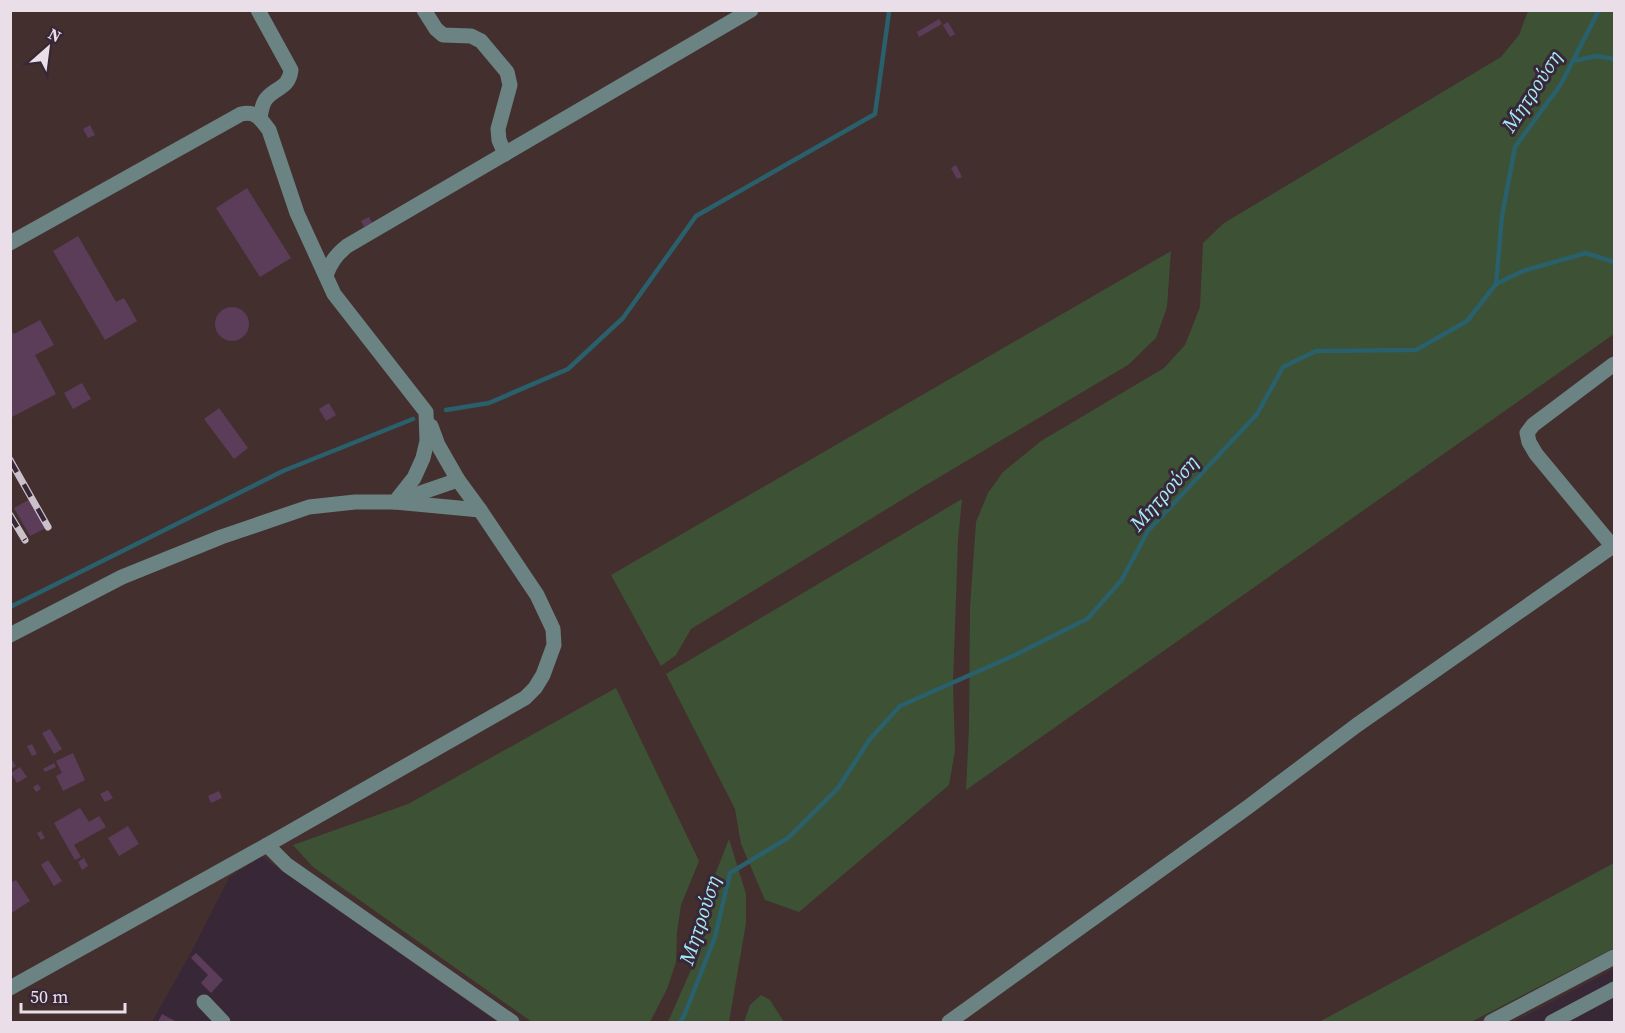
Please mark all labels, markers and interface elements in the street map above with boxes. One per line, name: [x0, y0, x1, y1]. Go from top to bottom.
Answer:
north arrow: [18, 18, 78, 78]
text: N: [45, 22, 66, 47]
water label: Μητρούση: [1494, 44, 1569, 138]
water label: Μητρούση: [1122, 448, 1205, 538]
water label: Μητρούση: [671, 872, 728, 969]
scale bar: [21, 976, 124, 1014]
text: 50 m: [30, 984, 68, 1009]

